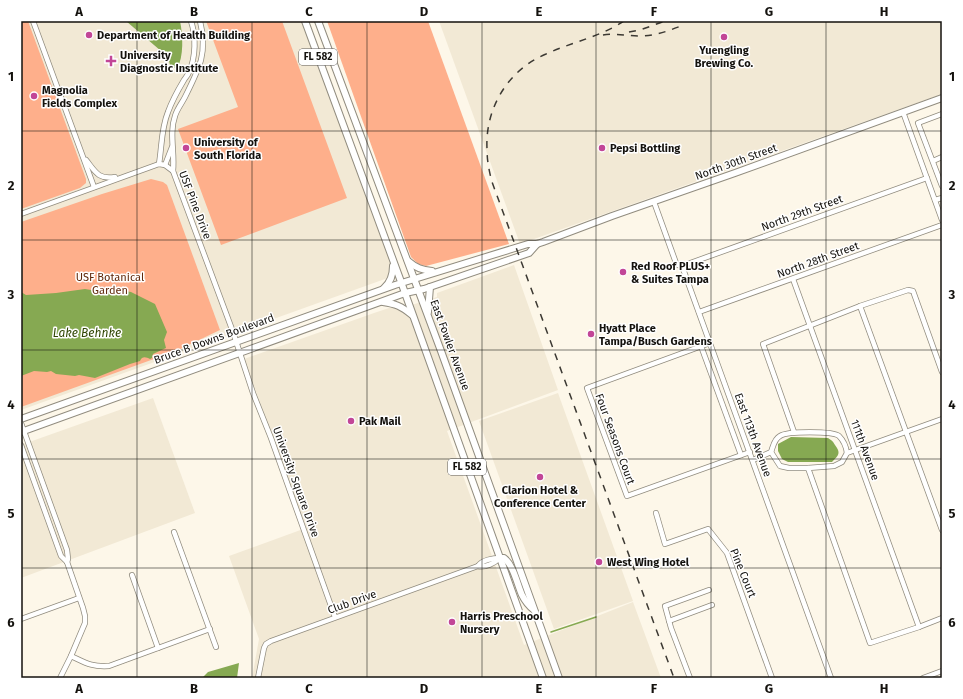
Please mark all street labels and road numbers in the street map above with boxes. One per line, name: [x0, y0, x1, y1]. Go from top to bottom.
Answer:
road number: FL 582: [299, 49, 337, 65]
street label: North 30th Street: [693, 141, 779, 183]
street label: USF Pine Drive: [176, 169, 214, 241]
street label: North 29th Street: [759, 192, 845, 234]
street label: North 28th Street: [775, 239, 861, 281]
street label: East Fowler Avenue: [428, 298, 472, 392]
street label: Bruce B Downs Boulevard: [152, 311, 276, 367]
street label: East 113th Avenue: [732, 391, 774, 479]
street label: Four Seasons Court: [593, 392, 637, 486]
street label: 111th Avenue: [848, 418, 882, 482]
street label: University Square Drive: [270, 425, 322, 539]
road number: FL 582: [448, 459, 486, 475]
street label: Pine Court: [727, 547, 759, 599]
street label: Club Drive: [326, 587, 378, 617]

